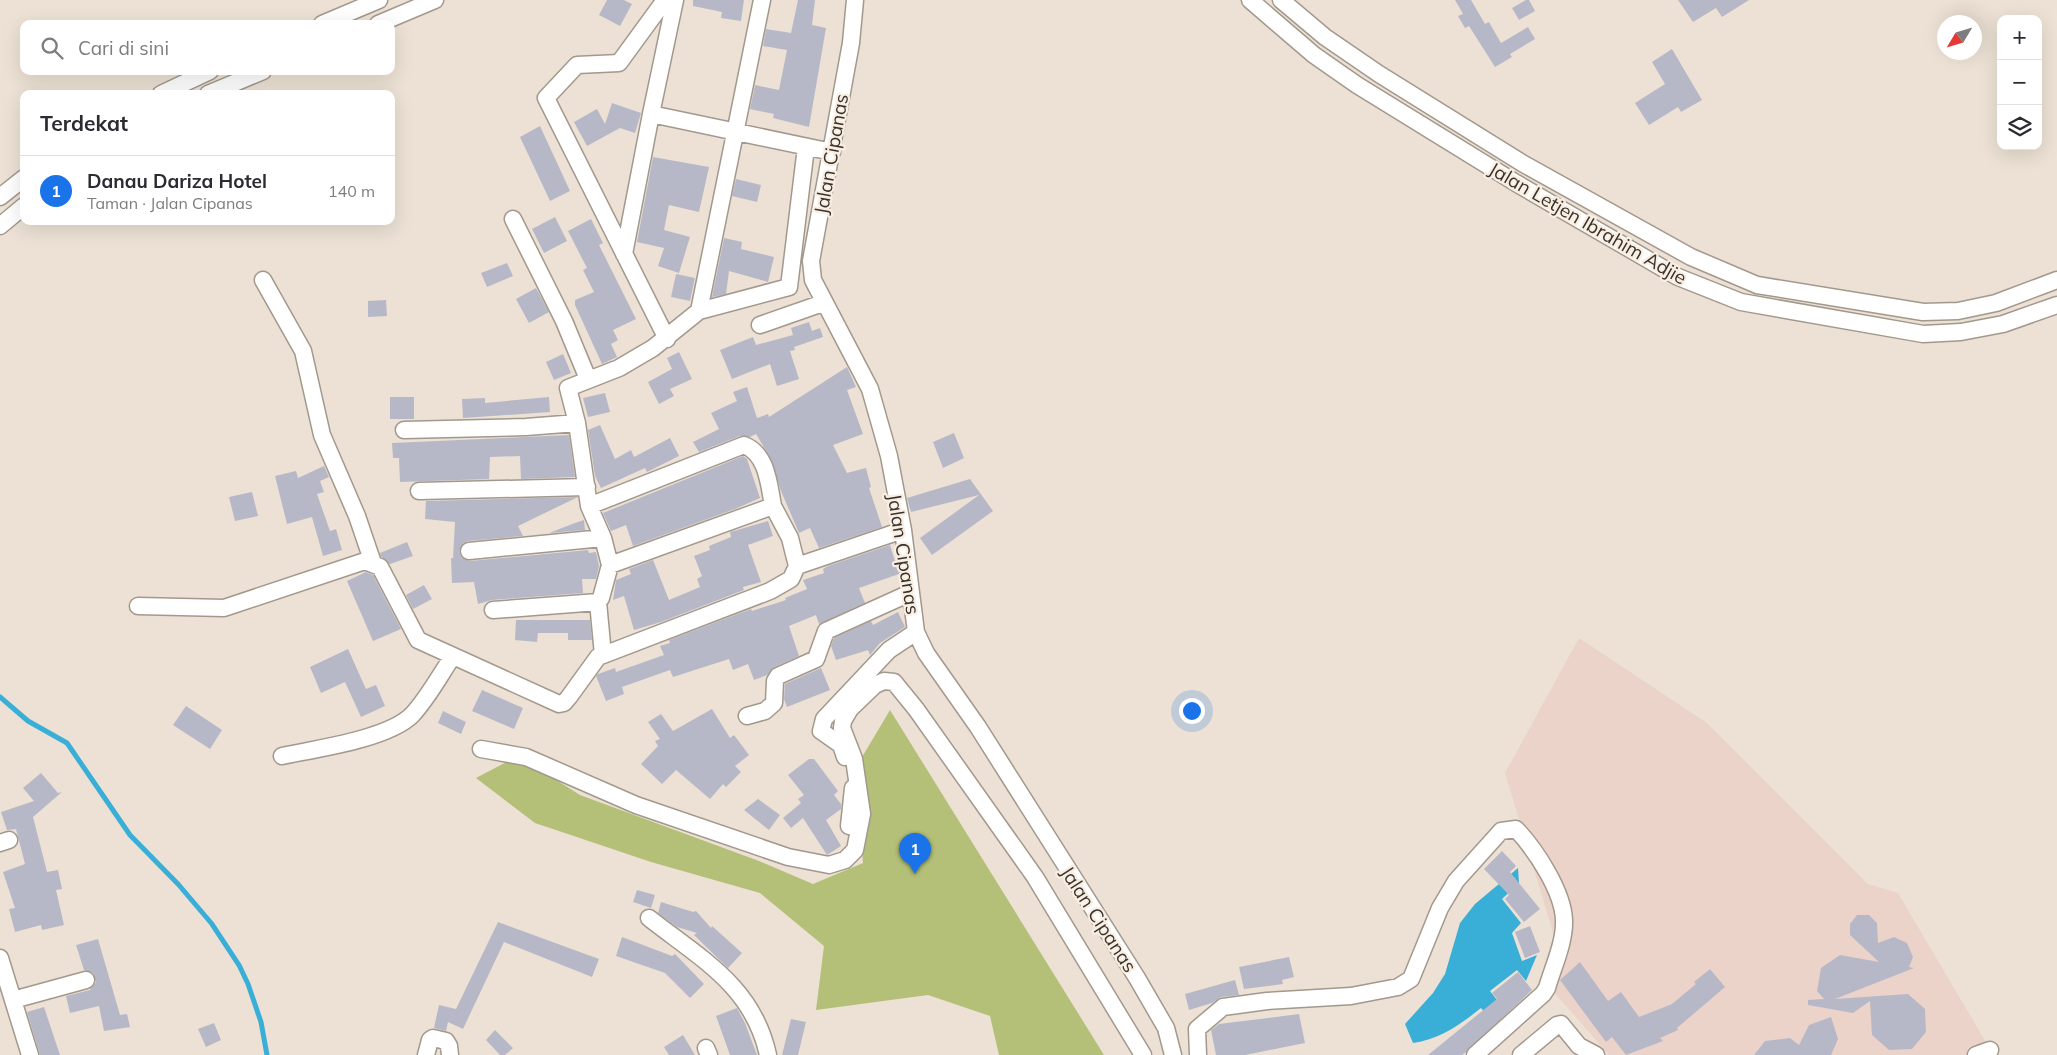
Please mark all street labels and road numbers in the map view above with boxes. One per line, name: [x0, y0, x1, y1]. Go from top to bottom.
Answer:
street label: Jalan Cipanas: [809, 92, 853, 216]
street label: Jalan Letjen Ibrahim Adjie: [1485, 157, 1691, 289]
street label: Jalan Cipanas: [883, 492, 925, 616]
street label: Jalan Cipanas: [1056, 861, 1142, 977]

